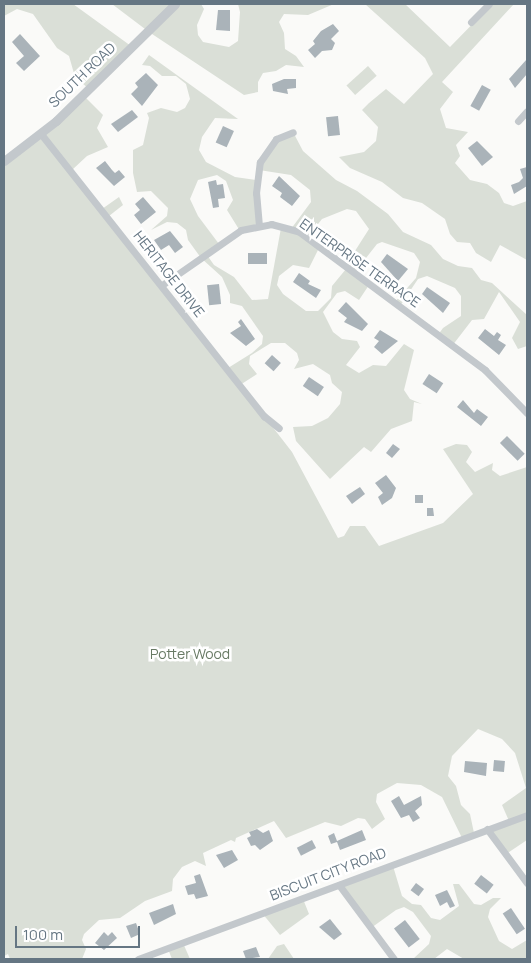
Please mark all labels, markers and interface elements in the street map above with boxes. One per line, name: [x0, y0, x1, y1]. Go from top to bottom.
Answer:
street label: SOUTH ROAD: [45, 39, 119, 111]
street label: ENTERPRISE TERRACE: [297, 215, 423, 311]
street label: HERITAGE DRIVE: [130, 227, 208, 321]
park label: Potter Wood: [150, 646, 230, 662]
street label: BISCUIT CITY ROAD: [267, 844, 389, 904]
scale bar: [18, 916, 142, 948]
text: 100 m: [23, 924, 63, 945]

